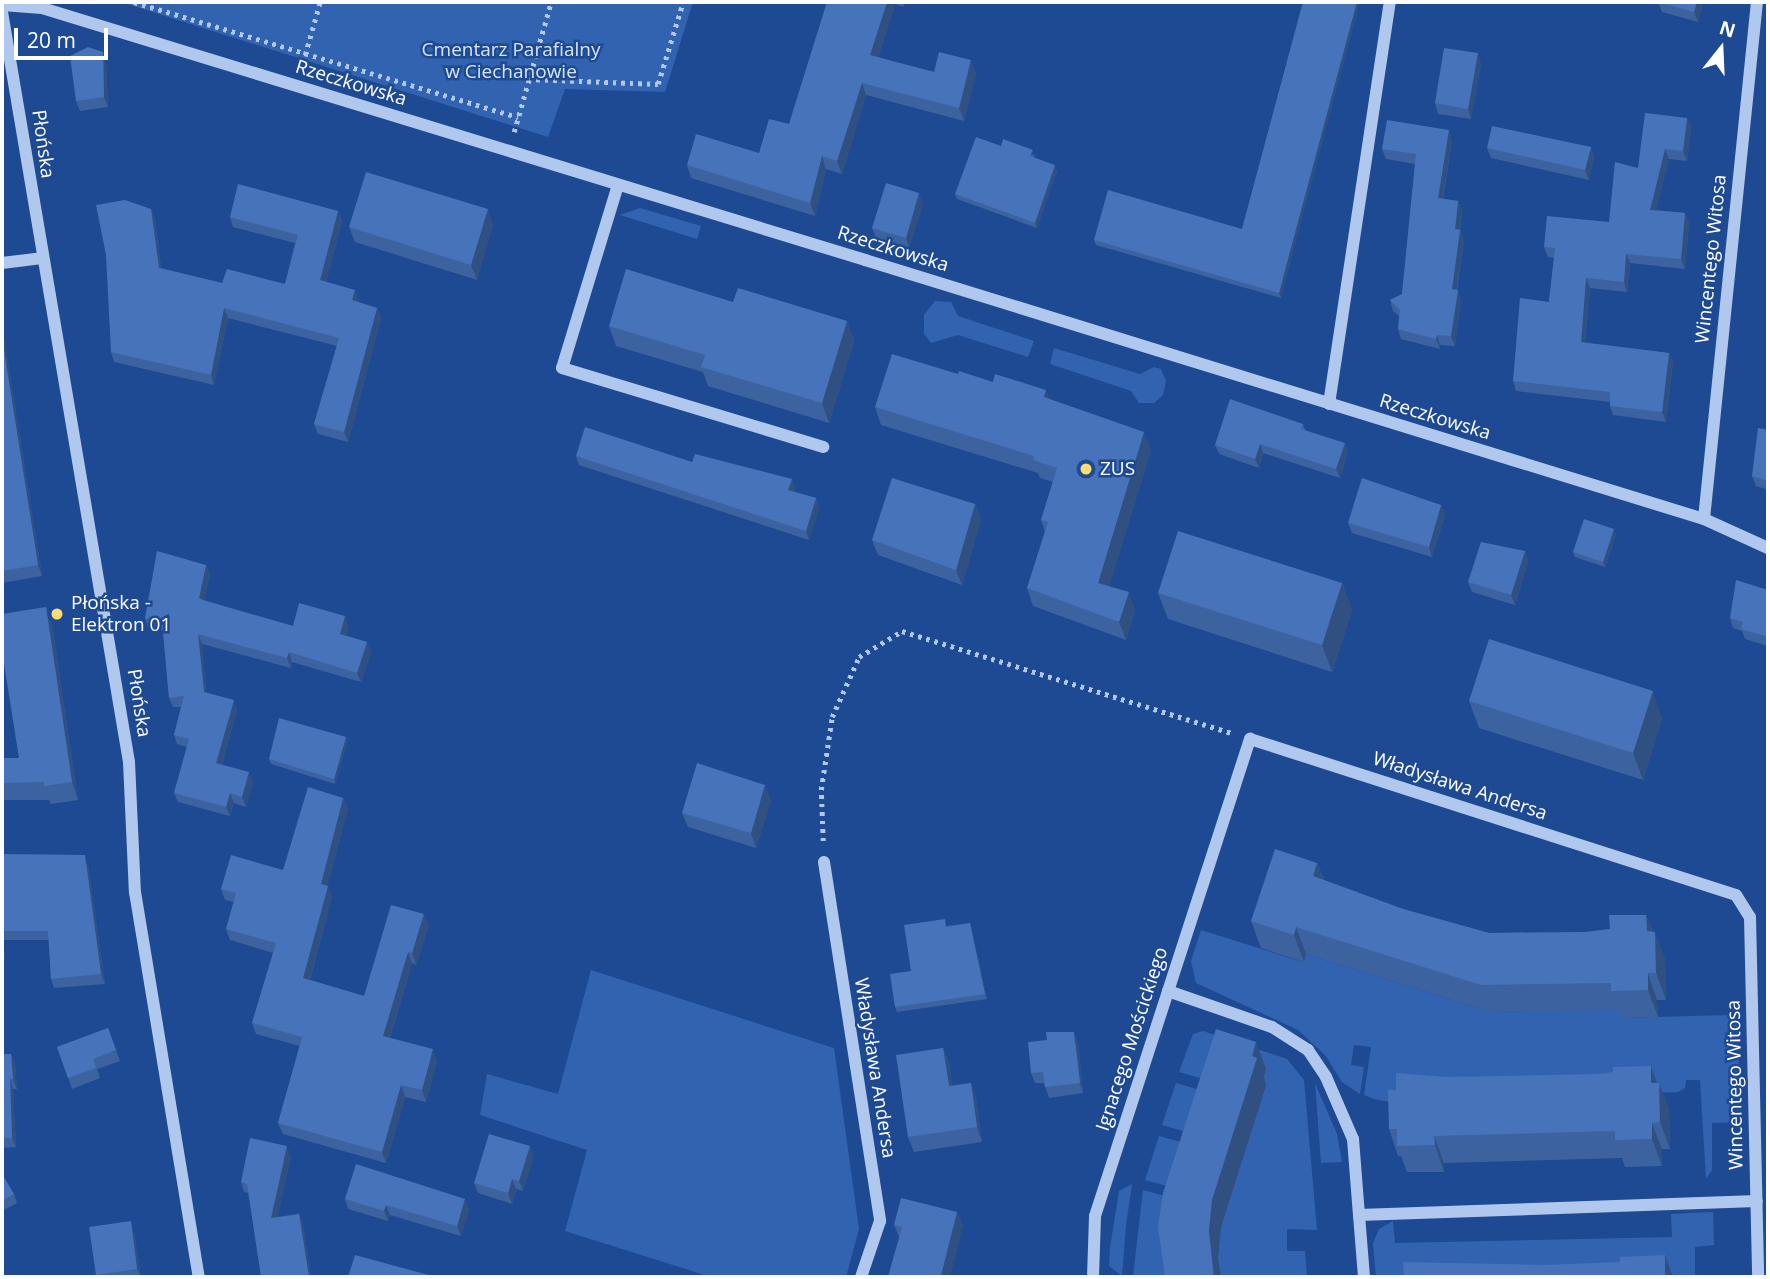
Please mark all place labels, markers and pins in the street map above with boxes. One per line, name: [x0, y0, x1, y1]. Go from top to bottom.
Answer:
place label: ZUS: [1100, 458, 1135, 480]
marker: ZUS: [1078, 461, 1094, 477]
place label: Płońska - Elektron 01: [71, 592, 171, 636]
marker: Płońska - Elektron 01: [49, 606, 65, 622]

